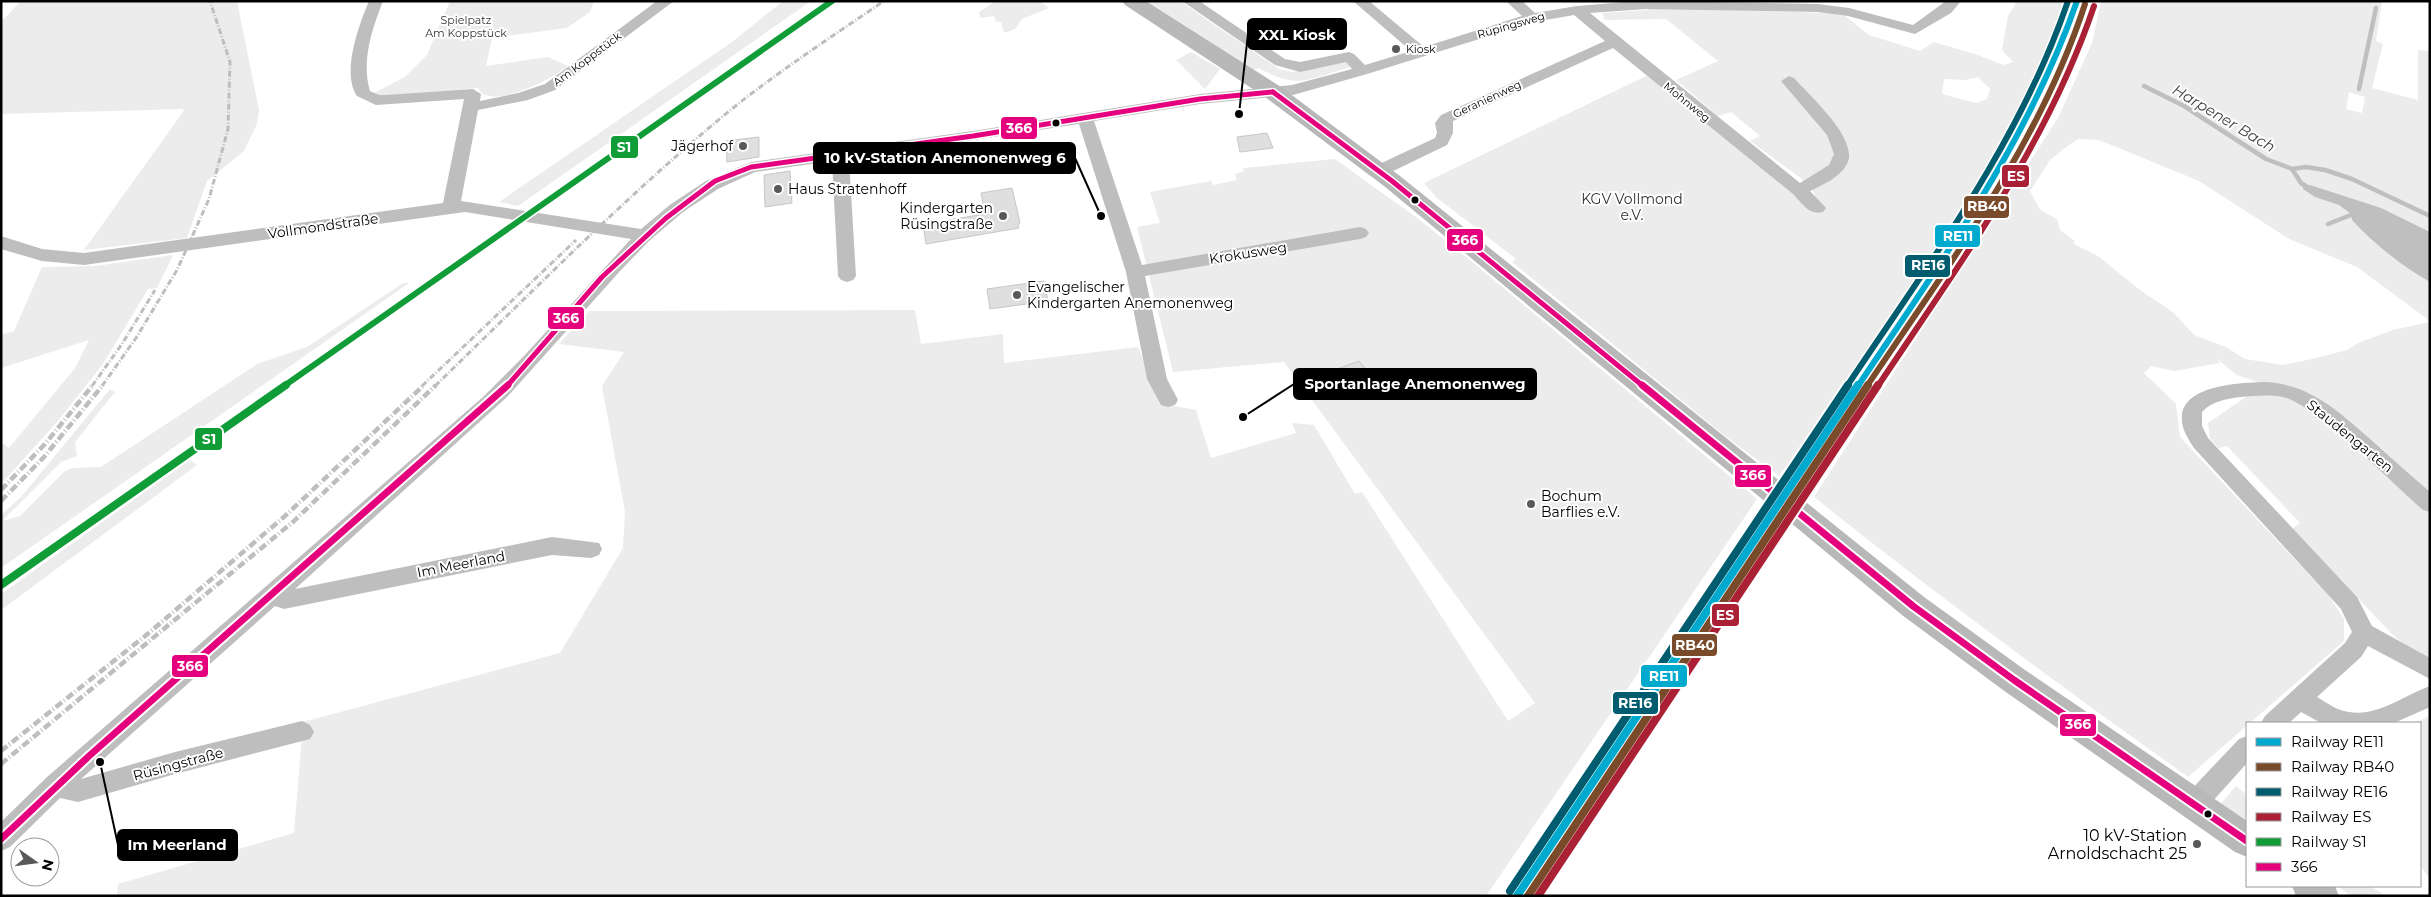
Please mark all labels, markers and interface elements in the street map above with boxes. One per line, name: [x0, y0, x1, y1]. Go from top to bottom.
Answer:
street label: Rüpingsweg: [1476, 9, 1546, 41]
park label: Spielpatz Am Koppstück: [425, 13, 507, 40]
callout: XXL Kiosk: [1248, 19, 1346, 49]
text: XXL Kiosk: [1258, 25, 1336, 44]
street label: Am Koppstück: [550, 29, 624, 89]
place label: Kiosk: [1406, 42, 1436, 56]
marker: Kiosk: [1390, 43, 1402, 55]
street label: Geranienweg: [1451, 77, 1523, 121]
street label: Mohnweg: [1661, 79, 1713, 125]
water label: Harpener Bach: [2169, 80, 2279, 156]
line badge: 366: [1000, 116, 1038, 140]
unlabelled marker: [1051, 118, 1061, 128]
text: 366: [1005, 119, 1032, 137]
line badge: S1: [610, 135, 639, 159]
place label: Jägerhof: [670, 137, 734, 155]
text: S1: [617, 138, 631, 156]
marker: Jägerhof: [737, 140, 749, 152]
callout: 10 kV-Station Anemonenweg 6: [814, 143, 1075, 173]
text: 10 kV-Station Anemonenweg 6: [824, 148, 1066, 167]
line badge: ES: [2001, 164, 2030, 188]
text: ES: [2007, 167, 2025, 185]
place label: Haus Stratenhoff: [788, 180, 908, 198]
marker: Haus Stratenhoff: [772, 183, 784, 195]
park label: KGV Vollmond e.V.: [1581, 190, 1683, 224]
unlabelled marker: [1410, 195, 1420, 205]
line badge: RB40: [1963, 195, 2010, 219]
text: RB40: [1967, 197, 2007, 215]
place label: Kindergarten Rüsingstraße: [899, 199, 993, 233]
street label: Vollmondstraße: [267, 209, 379, 243]
marker: Kindergarten Rüsingstraße: [997, 210, 1009, 222]
line badge: RE11: [1934, 224, 1981, 248]
text: RE11: [1943, 227, 1973, 245]
line badge: 366: [1446, 228, 1484, 252]
text: 366: [1451, 231, 1478, 249]
street label: Krokusweg: [1208, 238, 1288, 268]
line badge: RE16: [1904, 254, 1951, 278]
text: RE16: [1911, 256, 1945, 274]
place label: Evangelischer Kindergarten Anemonenweg: [1027, 278, 1233, 312]
marker: Evangelischer Kindergarten Anemonenweg: [1011, 289, 1023, 301]
line badge: 366: [547, 306, 585, 330]
text: 366: [552, 309, 579, 327]
callout: Sportanlage Anemonenweg: [1294, 369, 1536, 399]
text: Sportanlage Anemonenweg: [1304, 374, 1526, 393]
street label: Staudengarten: [2303, 396, 2397, 476]
line badge: S1: [194, 427, 223, 451]
text: S1: [202, 430, 216, 448]
line badge: 366: [1734, 464, 1772, 488]
text: 366: [1739, 466, 1766, 484]
place label: Bochum Barflies e.V.: [1541, 487, 1620, 521]
marker: Bochum Barflies e.V.: [1525, 498, 1537, 510]
street label: Im Meerland: [415, 547, 507, 581]
line badge: ES: [1711, 603, 1740, 627]
text: ES: [1716, 606, 1734, 624]
line badge: RB40: [1671, 633, 1718, 657]
text: RB40: [1675, 636, 1715, 654]
line badge: 366: [171, 654, 209, 678]
text: 366: [176, 657, 203, 675]
line badge: RE11: [1640, 664, 1688, 688]
text: RE11: [1649, 667, 1679, 685]
line badge: RE16: [1612, 691, 1659, 715]
text: RE16: [1618, 694, 1652, 712]
line badge: 366: [2059, 713, 2097, 737]
text: 366: [2064, 715, 2091, 733]
legend: [2246, 722, 2421, 887]
text: Railway RE11: [2291, 732, 2384, 751]
street label: Rüsingstraße: [131, 743, 225, 785]
text: Railway RB40: [2291, 757, 2394, 776]
text: Railway RE16: [2291, 782, 2388, 801]
text: Railway ES: [2291, 807, 2371, 826]
unlabelled marker: [2203, 809, 2213, 819]
place label: 10 kV-Station Arnoldschacht 25: [2048, 826, 2187, 863]
callout: Im Meerland: [118, 830, 237, 860]
text: Railway S1: [2291, 832, 2367, 851]
text: Im Meerland: [127, 835, 227, 854]
north arrow: [10, 837, 60, 887]
marker: 10 kV-Station Arnoldschacht 25: [2191, 838, 2203, 850]
text: N: [38, 857, 58, 873]
text: 366: [2291, 857, 2318, 876]

